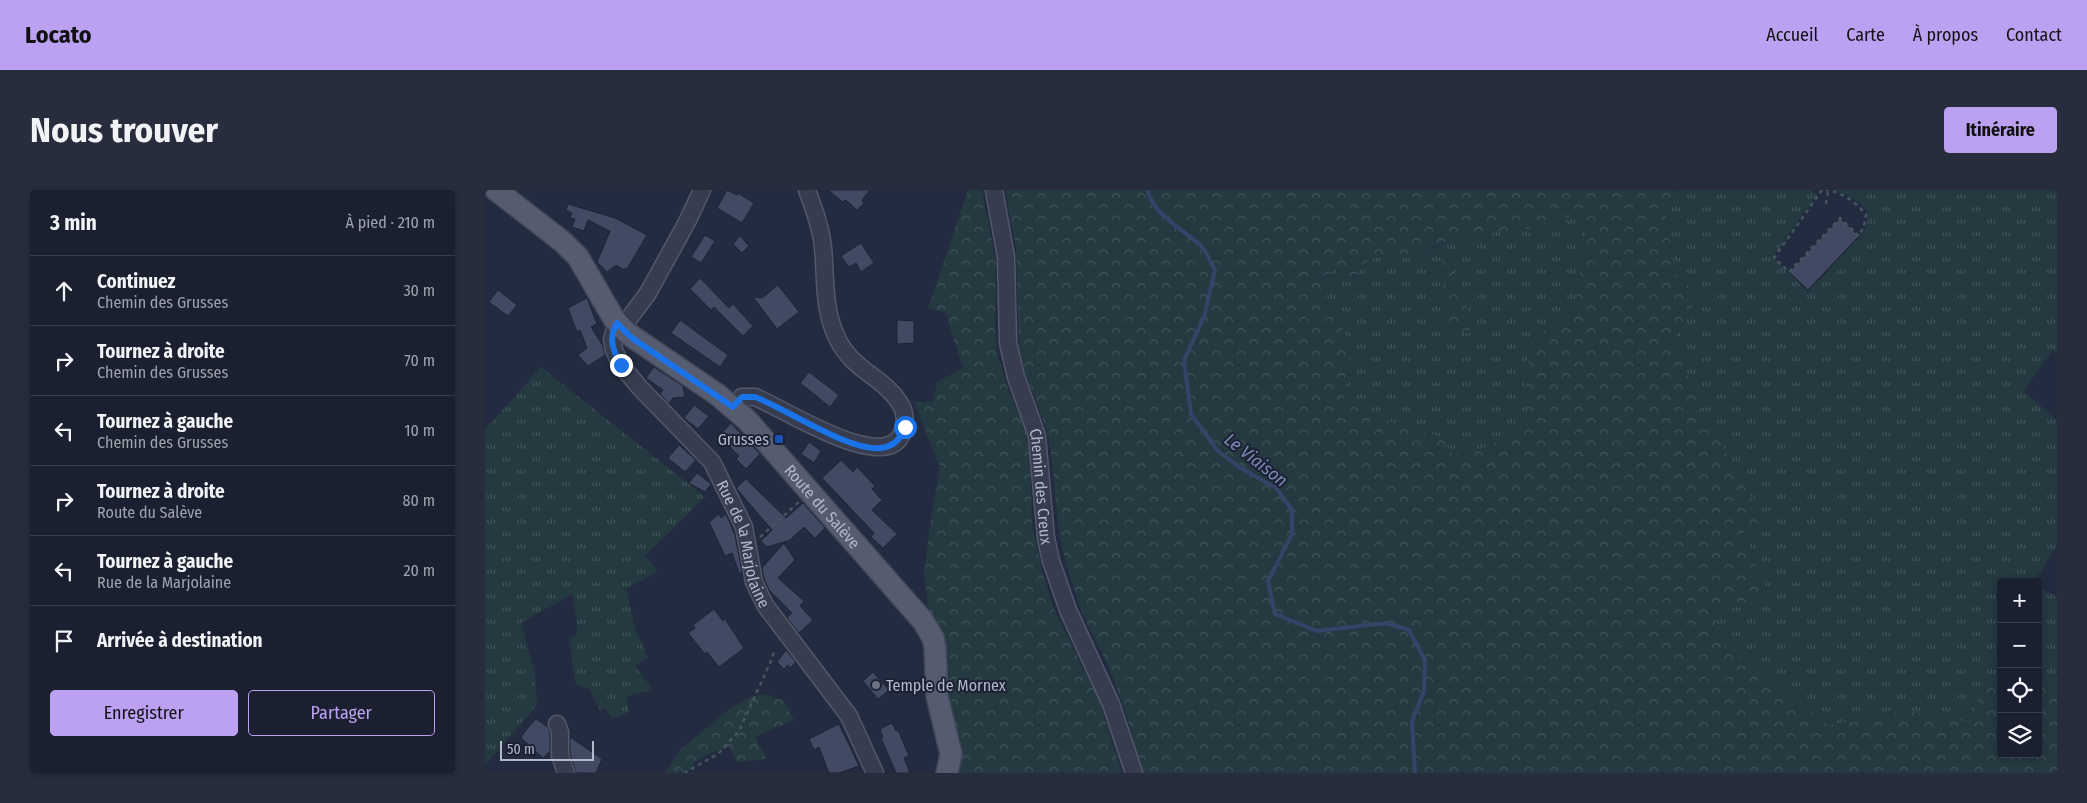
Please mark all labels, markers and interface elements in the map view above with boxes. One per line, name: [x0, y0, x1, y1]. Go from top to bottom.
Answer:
text: Locato: [25, 21, 91, 49]
text: Accueil: [1766, 24, 1818, 46]
text: Carte: [1846, 24, 1885, 46]
text: À propos: [1913, 24, 1978, 46]
text: Contact: [2006, 24, 2062, 46]
button: Itinéraire: [1944, 107, 2057, 153]
text: Nous trouver: [30, 109, 218, 151]
text: 3 min: [50, 210, 97, 236]
text: À pied · 210 m: [346, 213, 435, 232]
text: Continuez: [97, 270, 176, 293]
icon: ahead: [50, 277, 78, 305]
text: 30 m: [403, 281, 435, 300]
text: Chemin des Grusses: [97, 293, 228, 312]
text: Tournez à droite: [97, 340, 225, 363]
icon: right: [50, 347, 78, 375]
text: 70 m: [404, 351, 435, 370]
route end: [610, 354, 633, 377]
text: Chemin des Grusses: [97, 363, 228, 382]
text: Tournez à gauche: [97, 410, 233, 433]
route start: [894, 416, 917, 439]
icon: left: [50, 417, 78, 445]
text: 10 m: [404, 421, 435, 440]
street label: Chemin des Creux: [1025, 425, 1057, 546]
water label: Le Viaison: [1220, 429, 1292, 491]
place label: Grusses: [718, 430, 769, 449]
text: Chemin des Grusses: [97, 433, 228, 452]
marker: Grusses: [773, 433, 785, 445]
street label: Route du Salève: [781, 460, 864, 552]
street label: Rue de la Marjolaine: [713, 477, 774, 611]
text: Tournez à droite: [97, 480, 225, 503]
icon: right: [50, 487, 78, 515]
text: 80 m: [403, 491, 435, 510]
text: Route du Salève: [97, 503, 202, 522]
text: Tournez à gauche: [97, 550, 233, 573]
icon: left: [50, 557, 78, 585]
text: 20 m: [404, 561, 435, 580]
text: Rue de la Marjolaine: [97, 573, 231, 592]
map controls: [1997, 578, 2042, 758]
button: +: [1997, 578, 2042, 623]
button: −: [1997, 623, 2042, 668]
icon: arrive: [50, 627, 78, 655]
text: Arrivée à destination: [97, 629, 263, 652]
button: locate: [1997, 668, 2042, 713]
place label: Temple de Mornex: [886, 676, 1006, 695]
marker: Temple de Mornex: [870, 679, 882, 691]
button: Enregistrer: [50, 690, 238, 736]
button: Partager: [248, 690, 435, 736]
button: layers: [1997, 713, 2042, 758]
scale bar: [500, 738, 594, 761]
text: 50 m: [507, 741, 535, 758]

